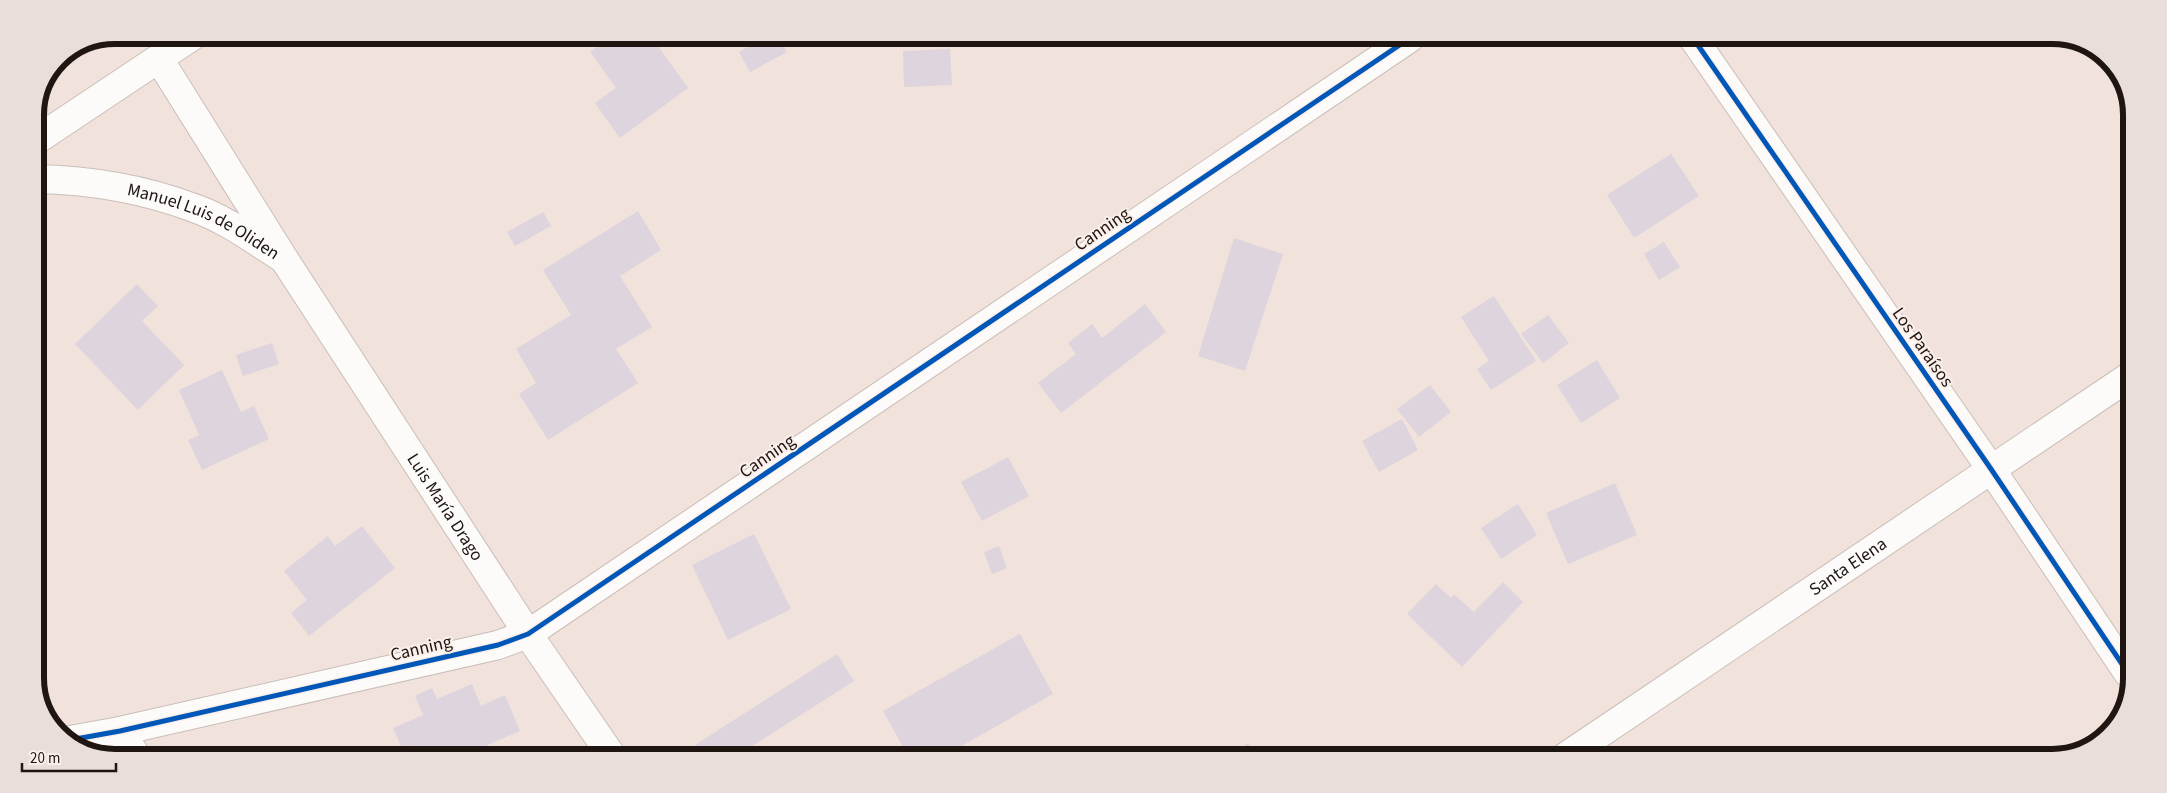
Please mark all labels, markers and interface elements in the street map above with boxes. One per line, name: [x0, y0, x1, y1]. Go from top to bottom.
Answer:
street label: Manuel Luis de Oliden: [125, 177, 284, 266]
street label: Canning: [1069, 202, 1135, 257]
street label: Los Paraísos: [1886, 302, 1959, 392]
street label: Canning: [734, 429, 800, 484]
street label: Luis María Drago: [401, 448, 489, 566]
street label: Santa Elena: [1804, 532, 1892, 602]
street label: Canning: [388, 629, 454, 668]
scale bar: [22, 740, 116, 772]
text: 20 m: [30, 748, 60, 769]

